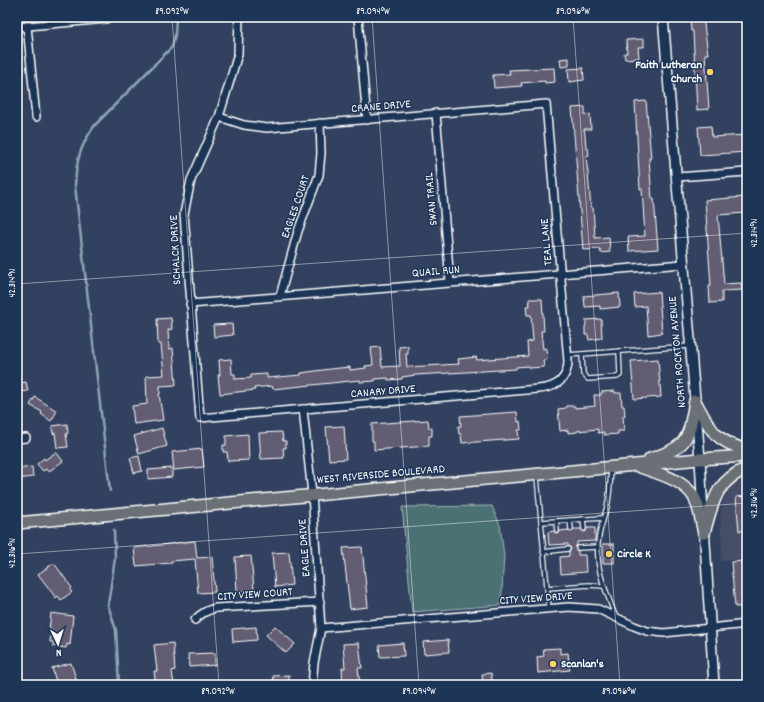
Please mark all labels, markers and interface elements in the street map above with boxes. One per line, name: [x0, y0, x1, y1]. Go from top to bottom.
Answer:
text: 89.092°W: [155, 5, 189, 19]
text: 89.094°W: [356, 5, 390, 19]
text: 89.096°W: [556, 5, 590, 19]
place label: Faith Lutheran Church: [635, 57, 702, 88]
marker: Faith Lutheran Church: [705, 67, 715, 77]
street label: CRANE DRIVE: [351, 96, 412, 118]
street label: SWAN TRAIL: [421, 172, 443, 226]
street label: EAGLES COURT: [277, 173, 315, 241]
street label: SCHALCK DRIVE: [166, 214, 186, 285]
street label: TEAL LANE: [536, 217, 558, 266]
text: 42.314°N: [748, 218, 762, 248]
street label: QUAIL RUN: [411, 261, 461, 283]
text: 42.314°N: [6, 268, 20, 298]
street label: NORTH ROCKTON AVENUE: [665, 295, 691, 408]
street label: CANARY DRIVE: [350, 381, 417, 403]
street label: WEST RIVERSIDE BOULEVARD: [316, 461, 446, 489]
text: 42.316°N: [748, 488, 762, 518]
street label: EAGLE DRIVE: [294, 518, 316, 578]
text: 42.316°N: [6, 538, 20, 568]
place label: Circle K: [617, 546, 651, 563]
marker: Circle K: [604, 549, 614, 559]
street label: CITY VIEW COURT: [217, 584, 293, 606]
street label: CITY VIEW DRIVE: [499, 588, 574, 610]
north arrow: [38, 624, 78, 664]
text: N: [55, 644, 62, 660]
place label: Scanlan's: [561, 656, 604, 673]
marker: Scanlan's: [548, 659, 558, 669]
text: 89.092°W: [201, 685, 235, 699]
text: 89.094°W: [402, 685, 436, 699]
text: 89.096°W: [602, 685, 636, 699]

